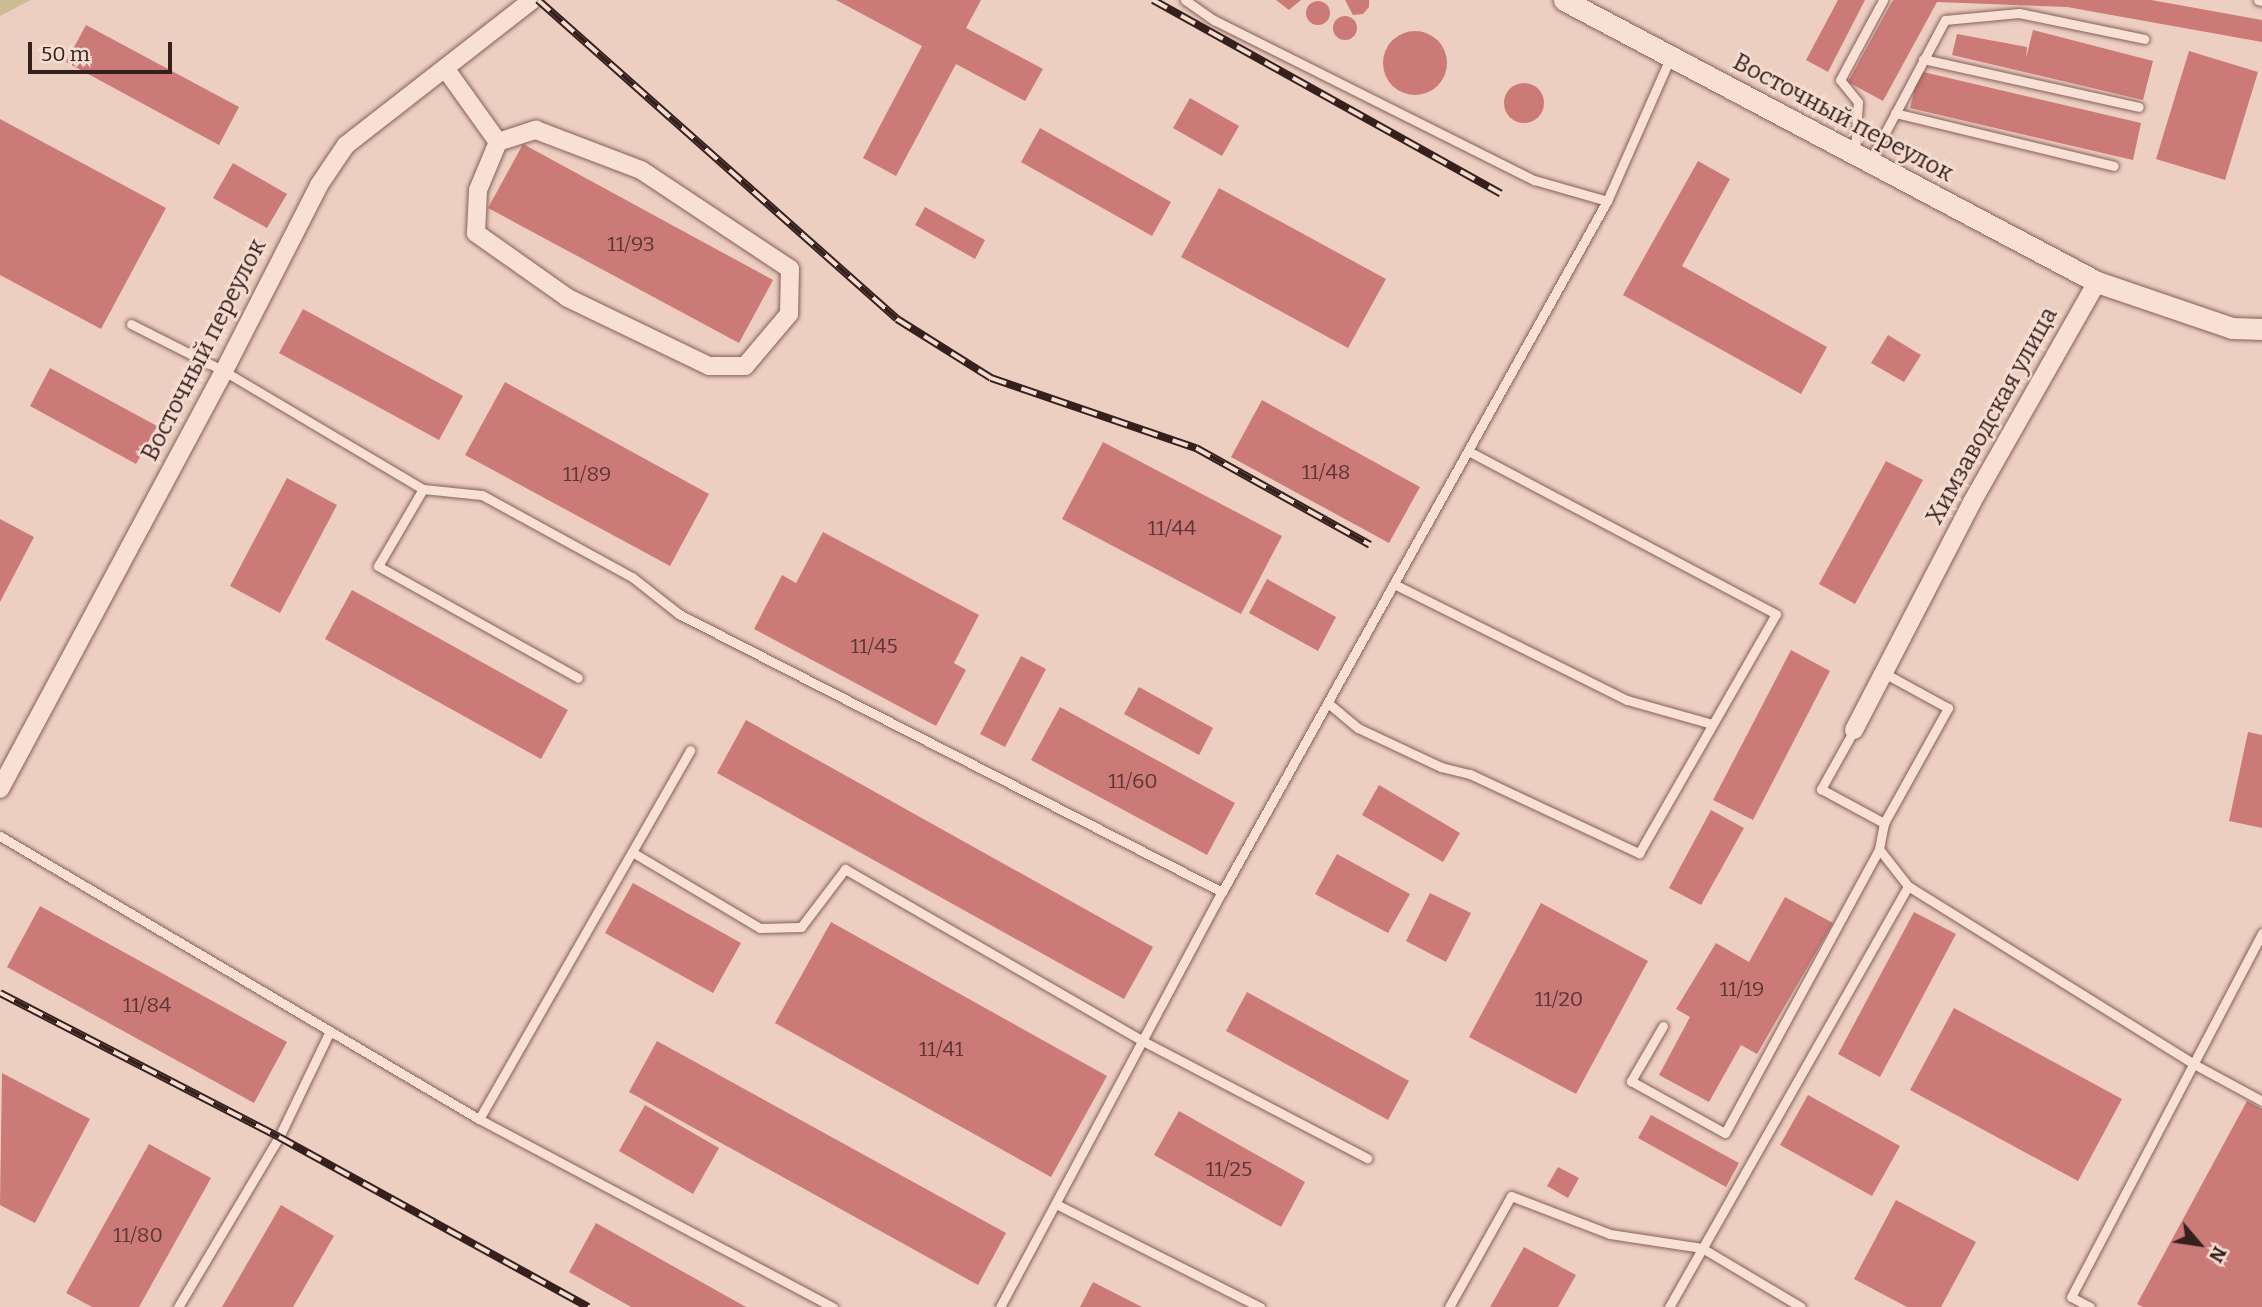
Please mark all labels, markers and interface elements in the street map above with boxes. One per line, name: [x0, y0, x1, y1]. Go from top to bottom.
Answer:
scale bar: [32, 28, 175, 72]
text: 50 m: [41, 41, 90, 67]
street label: Восточный переулок: [1728, 48, 1958, 188]
house number: 11/93: [607, 231, 655, 257]
street label: Восточный переулок: [135, 234, 273, 466]
street label: Химзаводская улица: [1920, 302, 2064, 530]
house number: 11/48: [1302, 459, 1350, 485]
house number: 11/89: [563, 461, 611, 487]
house number: 11/44: [1148, 515, 1196, 541]
house number: 11/45: [850, 633, 898, 659]
house number: 11/60: [1108, 768, 1158, 794]
house number: 11/19: [1720, 976, 1764, 1002]
house number: 11/20: [1535, 986, 1583, 1012]
house number: 11/84: [123, 992, 171, 1018]
house number: 11/41: [919, 1036, 963, 1062]
house number: 11/25: [1206, 1156, 1252, 1182]
north arrow: [2164, 1209, 2234, 1279]
house number: 11/80: [113, 1222, 163, 1248]
text: N: [2204, 1242, 2231, 1266]

